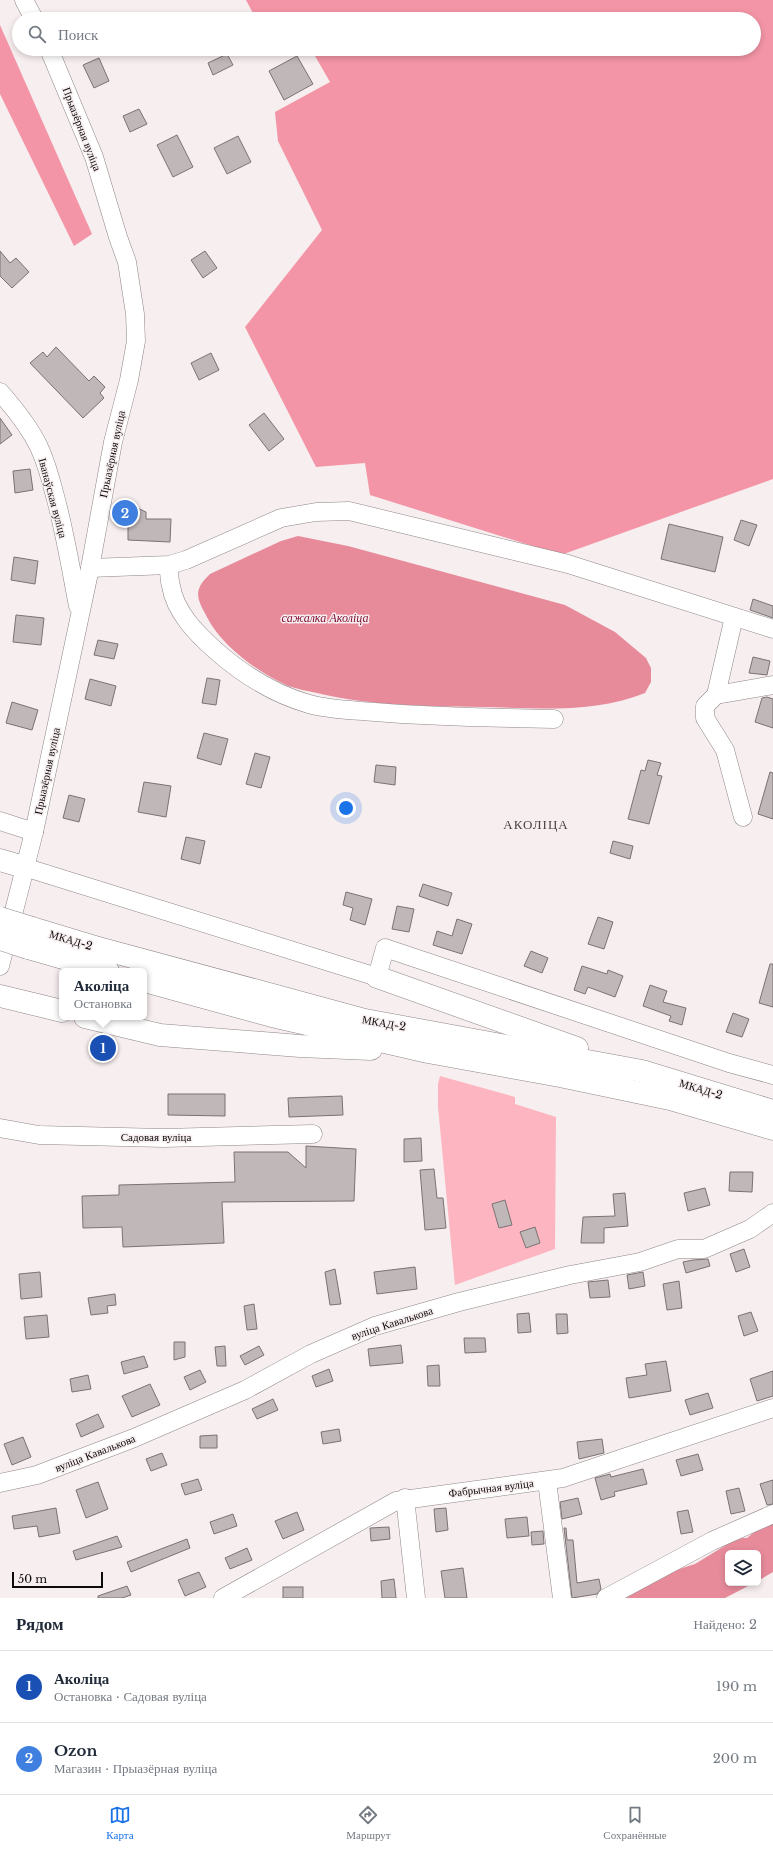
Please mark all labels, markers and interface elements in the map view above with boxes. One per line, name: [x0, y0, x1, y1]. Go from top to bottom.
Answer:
search box: [12, 12, 761, 56]
icon: search: [26, 23, 48, 45]
text: Поиск: [58, 25, 98, 44]
street label: Прыазёрная вуліца: [60, 85, 104, 173]
street label: Прыазёрная вуліца: [96, 409, 128, 499]
street label: Іванаўская вуліца: [36, 457, 70, 540]
pin: 2: [112, 498, 138, 528]
water label: сажалка Аколіца: [282, 610, 368, 625]
street label: Прыазёрная вуліца: [31, 726, 63, 816]
your location: [336, 798, 356, 818]
district label: АКОЛІЦА: [503, 816, 569, 833]
street label: МКАД-2: [48, 927, 95, 953]
popup: [59, 968, 147, 1020]
text: Аколіца: [74, 976, 129, 995]
text: Остановка: [74, 995, 132, 1012]
street label: МКАД-2: [361, 1012, 407, 1034]
pin: 1: [90, 1033, 116, 1063]
street label: МКАД-2: [678, 1076, 725, 1102]
street label: Садовая вуліца: [121, 1130, 191, 1144]
street label: вуліца Кавалькова: [349, 1303, 435, 1343]
street label: вуліца Кавалькова: [53, 1431, 137, 1475]
street label: Фабрычная вуліца: [448, 1476, 535, 1500]
map controls: [725, 1550, 761, 1586]
button: layers: [725, 1550, 761, 1586]
scale bar: [12, 1570, 103, 1589]
text: 50 m: [18, 1572, 47, 1586]
text: Рядом: [16, 1614, 64, 1635]
text: Найдено: 2: [694, 1616, 757, 1633]
text: Аколіца: [54, 1669, 109, 1688]
text: 1: [26, 1678, 32, 1695]
text: 190 m: [716, 1678, 757, 1695]
text: Остановка · Садовая вуліца: [54, 1688, 207, 1705]
text: Ozon: [54, 1741, 97, 1760]
text: 2: [25, 1750, 33, 1767]
text: 200 m: [713, 1750, 757, 1767]
text: Магазин · Прыазёрная вуліца: [54, 1760, 217, 1777]
tab: Карта: [106, 1804, 134, 1842]
tab: Маршрут: [346, 1804, 391, 1842]
tab: Сохранённые: [603, 1804, 667, 1842]

